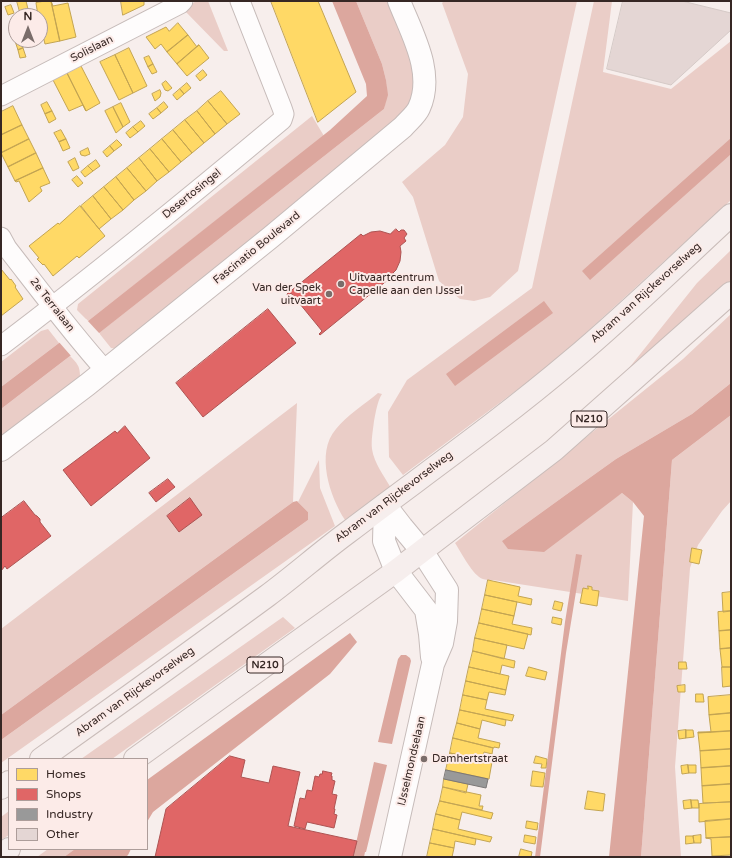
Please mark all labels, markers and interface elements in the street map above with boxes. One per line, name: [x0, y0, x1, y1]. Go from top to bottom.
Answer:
north arrow: [8, 8, 48, 48]
text: N: [24, 10, 32, 23]
street label: Solislaan: [68, 33, 116, 65]
street label: Desertosingel: [160, 166, 224, 222]
street label: Fascinatio Boulevard: [211, 209, 303, 287]
street label: Abram van Rijckevorselweg: [588, 240, 704, 346]
place label: Uitvaartcentrum Capelle aan den IJssel: [349, 271, 463, 297]
street label: 2e Terralaan: [27, 275, 77, 335]
marker: Uitvaartcentrum Capelle aan den IJssel: [336, 279, 346, 289]
place label: Van der Spek uitvaart: [252, 281, 321, 307]
marker: Van der Spek uitvaart: [324, 289, 334, 299]
road number: N210: [571, 411, 607, 427]
street label: Abram van Rijckevorselweg: [333, 448, 455, 546]
street label: Abram van Rijckevorselweg: [73, 644, 197, 740]
road number: N210: [247, 657, 283, 673]
street label: IJsselmondselaan: [395, 715, 429, 807]
place label: Damhertstraat: [432, 752, 508, 766]
marker: Damhertstraat: [419, 754, 429, 764]
legend: [8, 758, 148, 850]
text: Homes: [46, 767, 86, 781]
text: Shops: [46, 787, 81, 801]
text: Industry: [46, 807, 93, 821]
text: Other: [46, 827, 79, 841]

